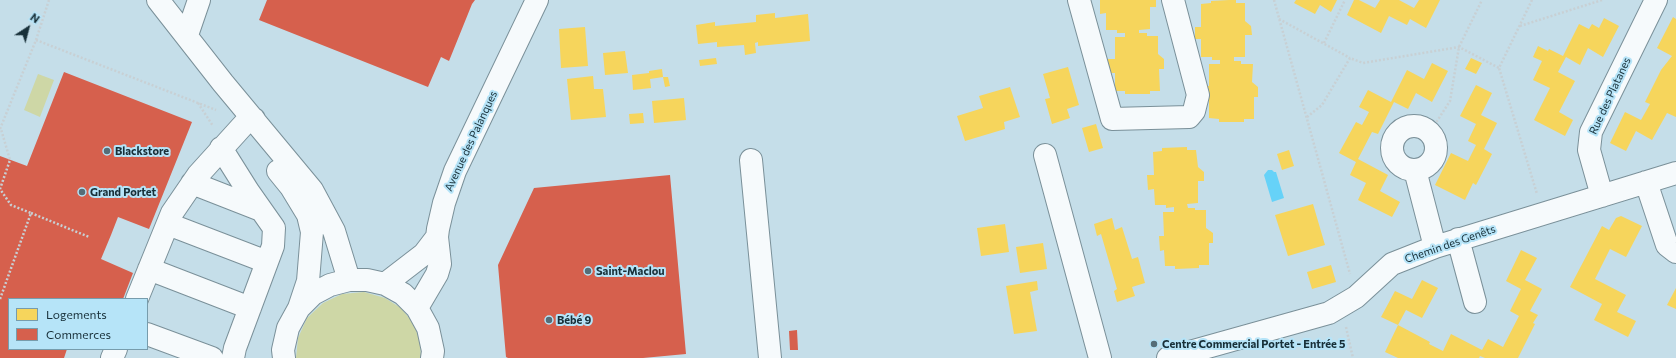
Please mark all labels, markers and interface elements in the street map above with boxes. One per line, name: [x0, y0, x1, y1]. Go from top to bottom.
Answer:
north arrow: [8, 8, 48, 48]
text: N: [28, 10, 43, 26]
street label: Rue des Platanes: [1586, 55, 1634, 137]
street label: Avenue des Palanques: [442, 89, 500, 193]
place label: Blackstore: [115, 144, 169, 158]
marker: Blackstore: [102, 146, 112, 156]
place label: Grand Portet: [90, 185, 156, 199]
marker: Grand Portet: [77, 187, 87, 197]
street label: Chemin des Genêts: [1403, 222, 1497, 266]
place label: Saint-Maclou: [596, 264, 665, 278]
marker: Saint-Maclou: [583, 266, 593, 276]
legend: [8, 298, 148, 350]
text: Logements: [46, 307, 107, 321]
place label: Bébé 9: [557, 313, 591, 327]
marker: Bébé 9: [544, 315, 554, 325]
text: Commerces: [46, 327, 111, 341]
place label: Centre Commercial Portet - Entrée 5: [1162, 337, 1345, 351]
marker: Centre Commercial Portet - Entrée 5: [1149, 339, 1159, 349]

